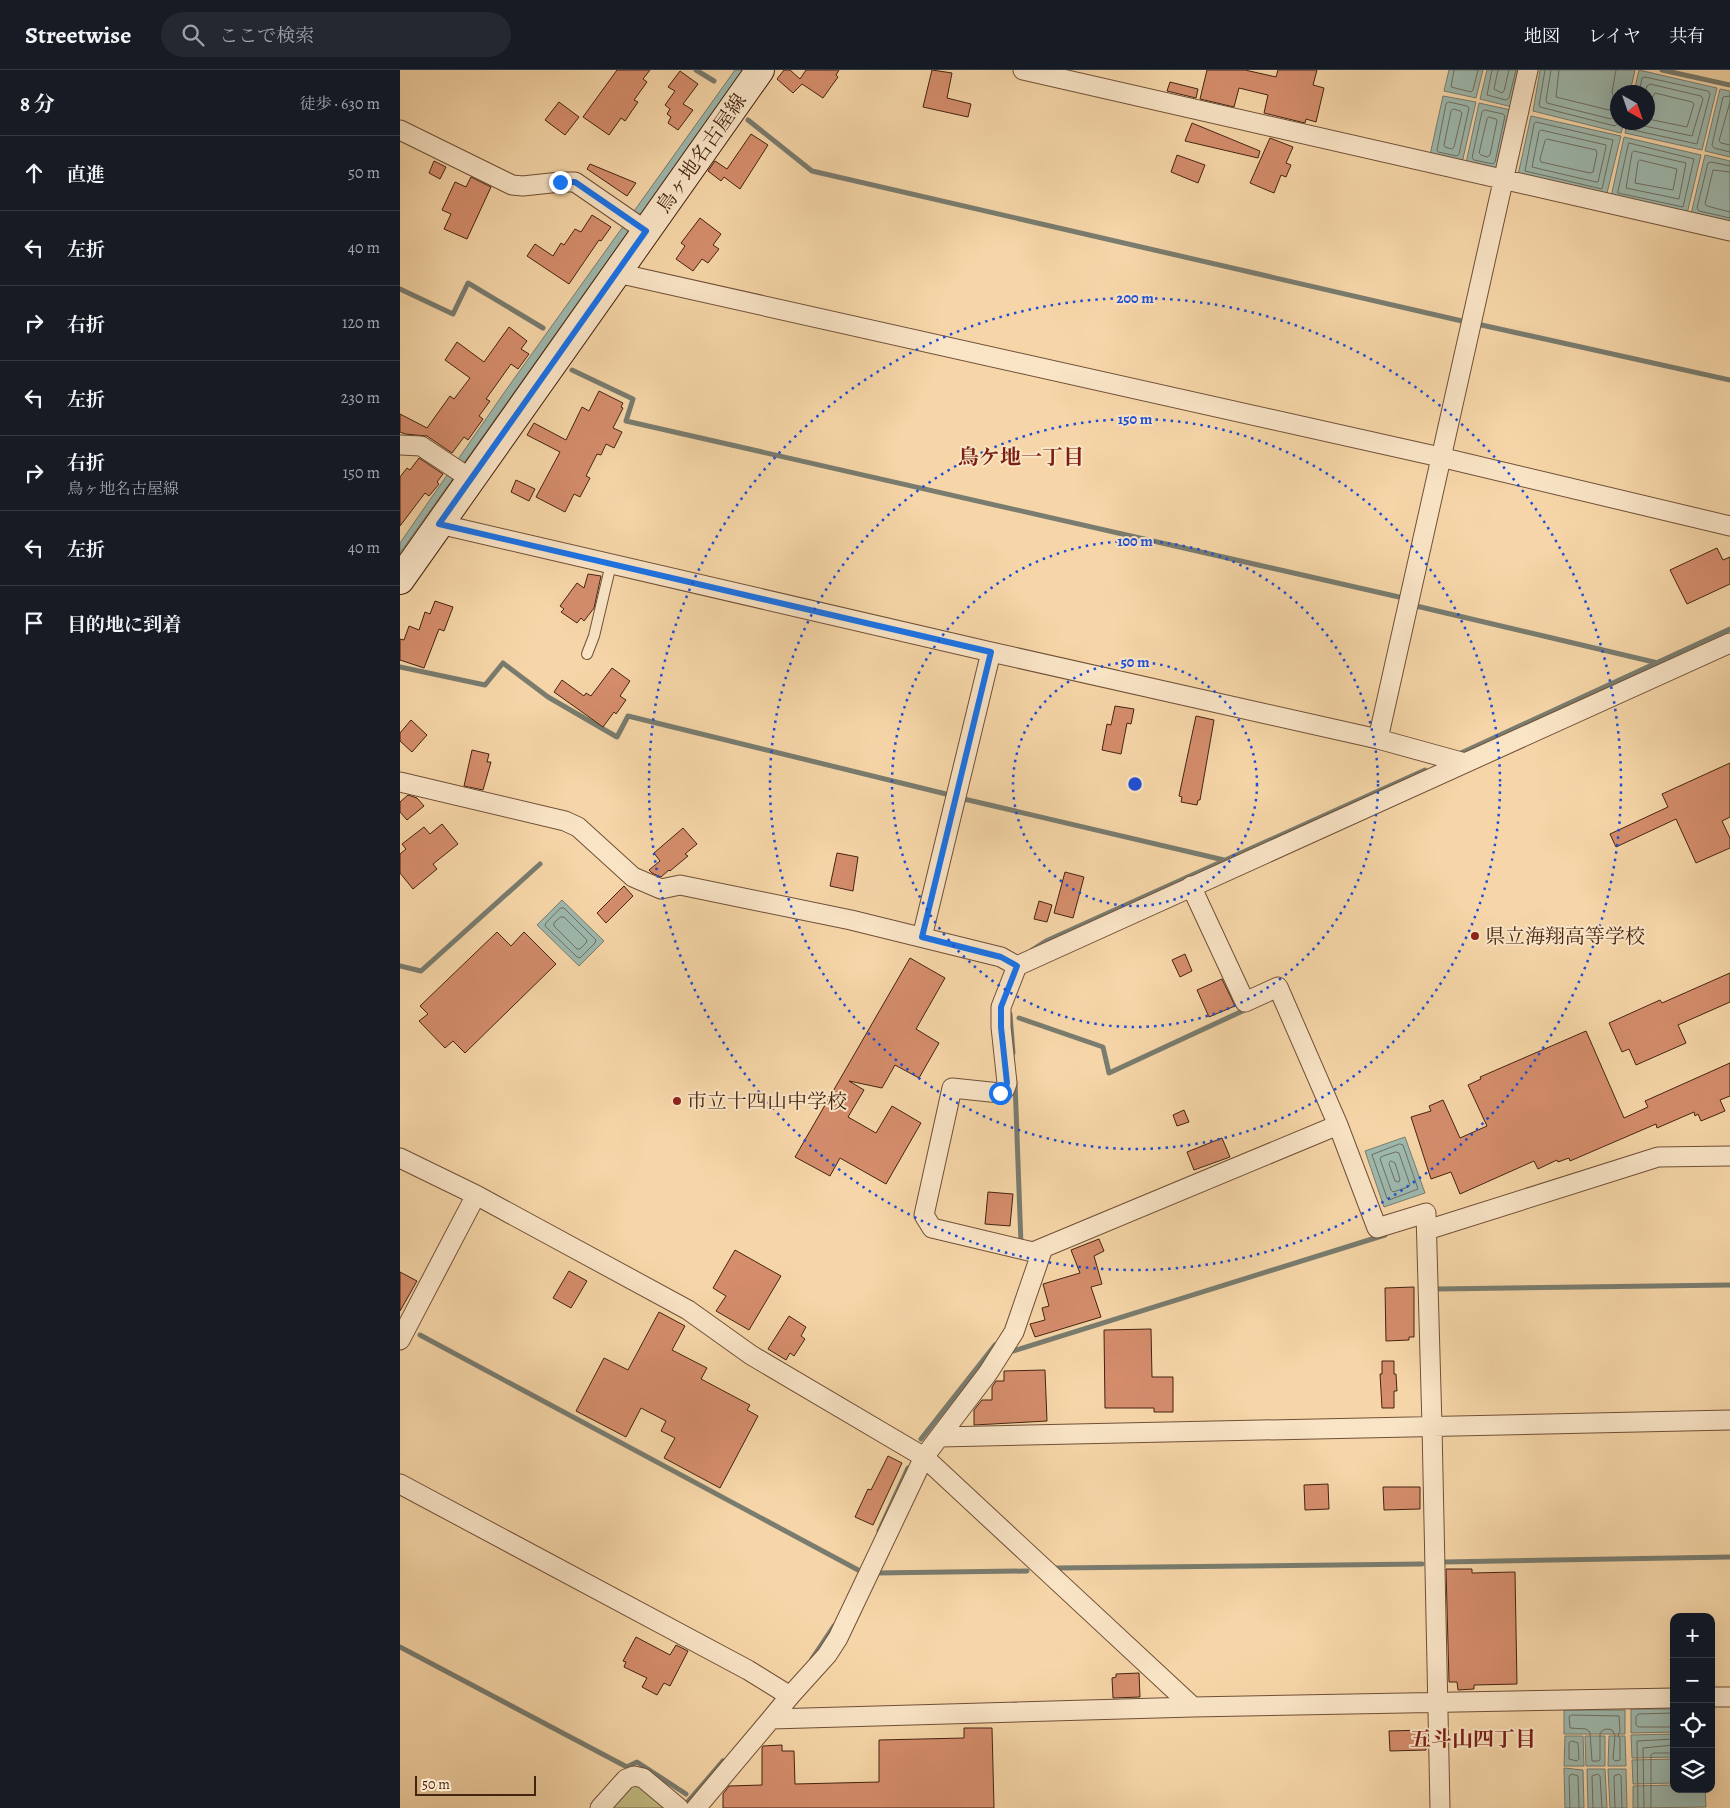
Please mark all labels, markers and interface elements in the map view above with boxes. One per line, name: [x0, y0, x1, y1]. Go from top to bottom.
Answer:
search box: [161, 12, 511, 57]
text: Streetwise: [25, 19, 131, 51]
icon: search: [179, 21, 207, 49]
text: ここで検索: [219, 23, 314, 49]
text: 地図: [1524, 24, 1560, 48]
text: レイヤ: [1588, 24, 1641, 48]
text: 共有: [1669, 24, 1705, 48]
north arrow: [1610, 85, 1655, 130]
street label: 鳥ヶ地名古屋線: [650, 88, 753, 218]
text: 8 分: [20, 90, 55, 118]
text: 徒歩 · 630 m: [299, 93, 380, 115]
icon: ahead: [20, 159, 48, 187]
text: 直進: [67, 162, 105, 188]
text: 50 m: [348, 162, 380, 184]
route end: [549, 171, 572, 194]
icon: left: [20, 234, 48, 262]
text: 左折: [67, 237, 105, 263]
text: 40 m: [348, 237, 380, 259]
text: 200 m: [1116, 288, 1154, 308]
icon: right: [20, 309, 48, 337]
text: 右折: [67, 312, 105, 338]
text: 120 m: [342, 312, 380, 334]
icon: left: [20, 384, 48, 412]
text: 左折: [67, 387, 105, 413]
text: 230 m: [341, 387, 380, 409]
text: 150 m: [1118, 409, 1153, 429]
district label: 鳥ケ地一丁目: [958, 443, 1084, 471]
text: 右折: [67, 450, 105, 476]
icon: right: [20, 459, 48, 487]
text: 150 m: [343, 462, 380, 484]
text: 鳥ヶ地名古屋線: [67, 478, 179, 500]
text: 100 m: [1117, 531, 1153, 551]
icon: left: [20, 534, 48, 562]
text: 左折: [67, 537, 105, 563]
text: 40 m: [348, 537, 380, 559]
icon: arrive: [20, 609, 48, 637]
text: 目的地に到着: [67, 612, 181, 638]
text: 50 m: [1120, 652, 1150, 672]
centre of rings: [1126, 775, 1144, 793]
place label: 県立海翔高等学校: [1485, 923, 1645, 950]
marker: 県立海翔高等学校: [1469, 930, 1481, 942]
route start: [989, 1082, 1012, 1105]
place label: 市立十四山中学校: [687, 1088, 847, 1115]
marker: 市立十四山中学校: [671, 1095, 683, 1107]
map controls: [1670, 1613, 1715, 1793]
button: +: [1670, 1613, 1715, 1658]
button: −: [1670, 1658, 1715, 1703]
button: locate: [1670, 1703, 1715, 1748]
district label: 五斗山四丁目: [1410, 1725, 1536, 1753]
button: layers: [1670, 1748, 1715, 1793]
scale bar: [415, 1773, 536, 1796]
text: 50 m: [422, 1775, 450, 1794]

